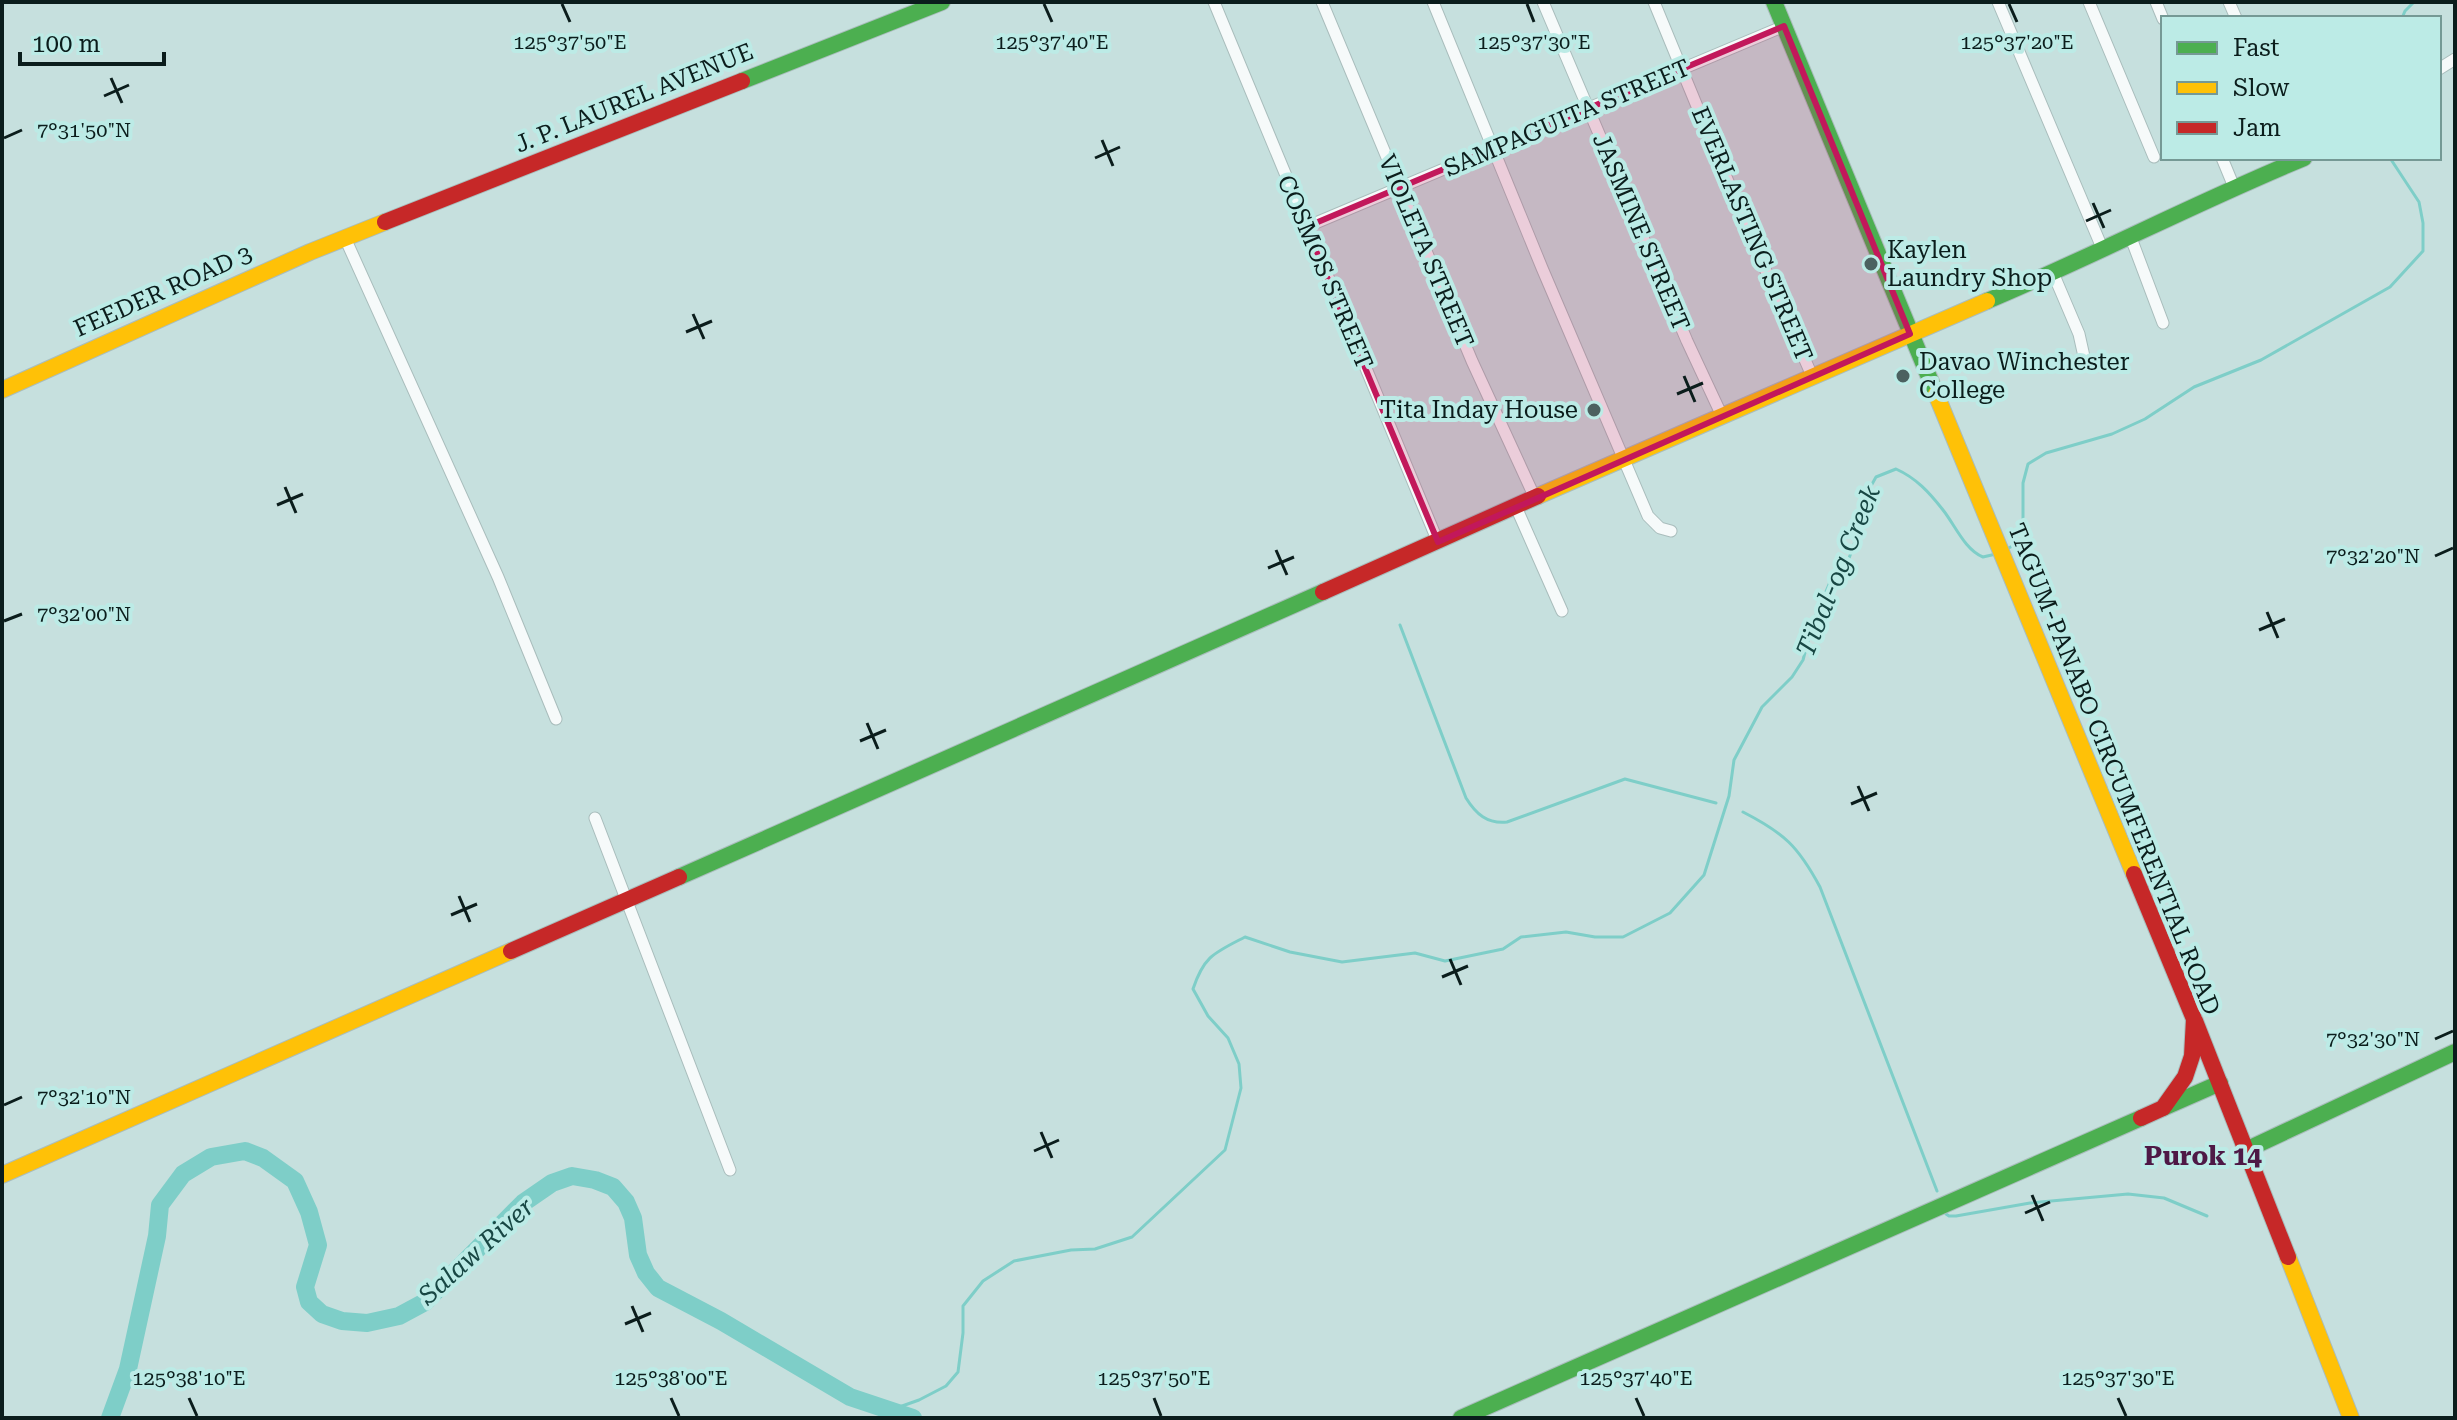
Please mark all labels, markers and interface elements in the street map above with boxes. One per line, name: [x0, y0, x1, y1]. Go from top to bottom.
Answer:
scale bar: [20, 16, 164, 66]
legend: [2161, 16, 2441, 160]
text: 100 m: [32, 30, 100, 58]
text: 125°37'50"E: [513, 30, 627, 54]
text: 125°37'40"E: [995, 30, 1109, 54]
text: 125°37'30"E: [1477, 30, 1591, 54]
text: 125°37'20"E: [1960, 30, 2074, 54]
text: Fast: [2233, 34, 2280, 62]
street label: J. P. LAUREL AVENUE: [511, 37, 757, 159]
street label: SAMPAGUITA STREET: [1440, 54, 1694, 182]
text: Slow: [2233, 74, 2290, 102]
street label: EVERLASTING STREET: [1686, 103, 1818, 365]
text: Jam: [2233, 114, 2281, 142]
text: 7°31'50"N: [37, 118, 131, 142]
street label: JASMINE STREET: [1587, 129, 1695, 335]
street label: VIOLETA STREET: [1373, 150, 1479, 352]
street label: COSMOS STREET: [1272, 171, 1378, 373]
place label: Kaylen Laundry Shop: [1887, 236, 2052, 292]
street label: FEEDER ROAD 3: [70, 239, 256, 343]
marker: Kaylen Laundry Shop: [1862, 255, 1880, 273]
place label: Davao Winchester College: [1919, 348, 2130, 404]
marker: Davao Winchester College: [1894, 367, 1912, 385]
place label: Tita Inday House: [1380, 396, 1578, 424]
marker: Tita Inday House: [1585, 401, 1603, 419]
water label: Tibal-og Creek: [1790, 480, 1886, 661]
street label: TAGUM-PANABO CIRCUMFERENTIAL ROAD: [2002, 519, 2226, 1019]
text: 7°32'20"N: [2326, 544, 2420, 568]
text: 7°32'00"N: [37, 602, 131, 626]
text: 7°32'30"N: [2326, 1027, 2420, 1051]
text: 7°32'10"N: [37, 1085, 131, 1109]
district label: Purok 14: [2144, 1141, 2262, 1171]
water label: Salaw River: [411, 1191, 540, 1311]
text: 125°38'10"E: [132, 1366, 246, 1390]
text: 125°38'00"E: [614, 1366, 728, 1390]
text: 125°37'50"E: [1097, 1366, 1211, 1390]
text: 125°37'40"E: [1579, 1366, 1693, 1390]
text: 125°37'30"E: [2061, 1366, 2175, 1390]

